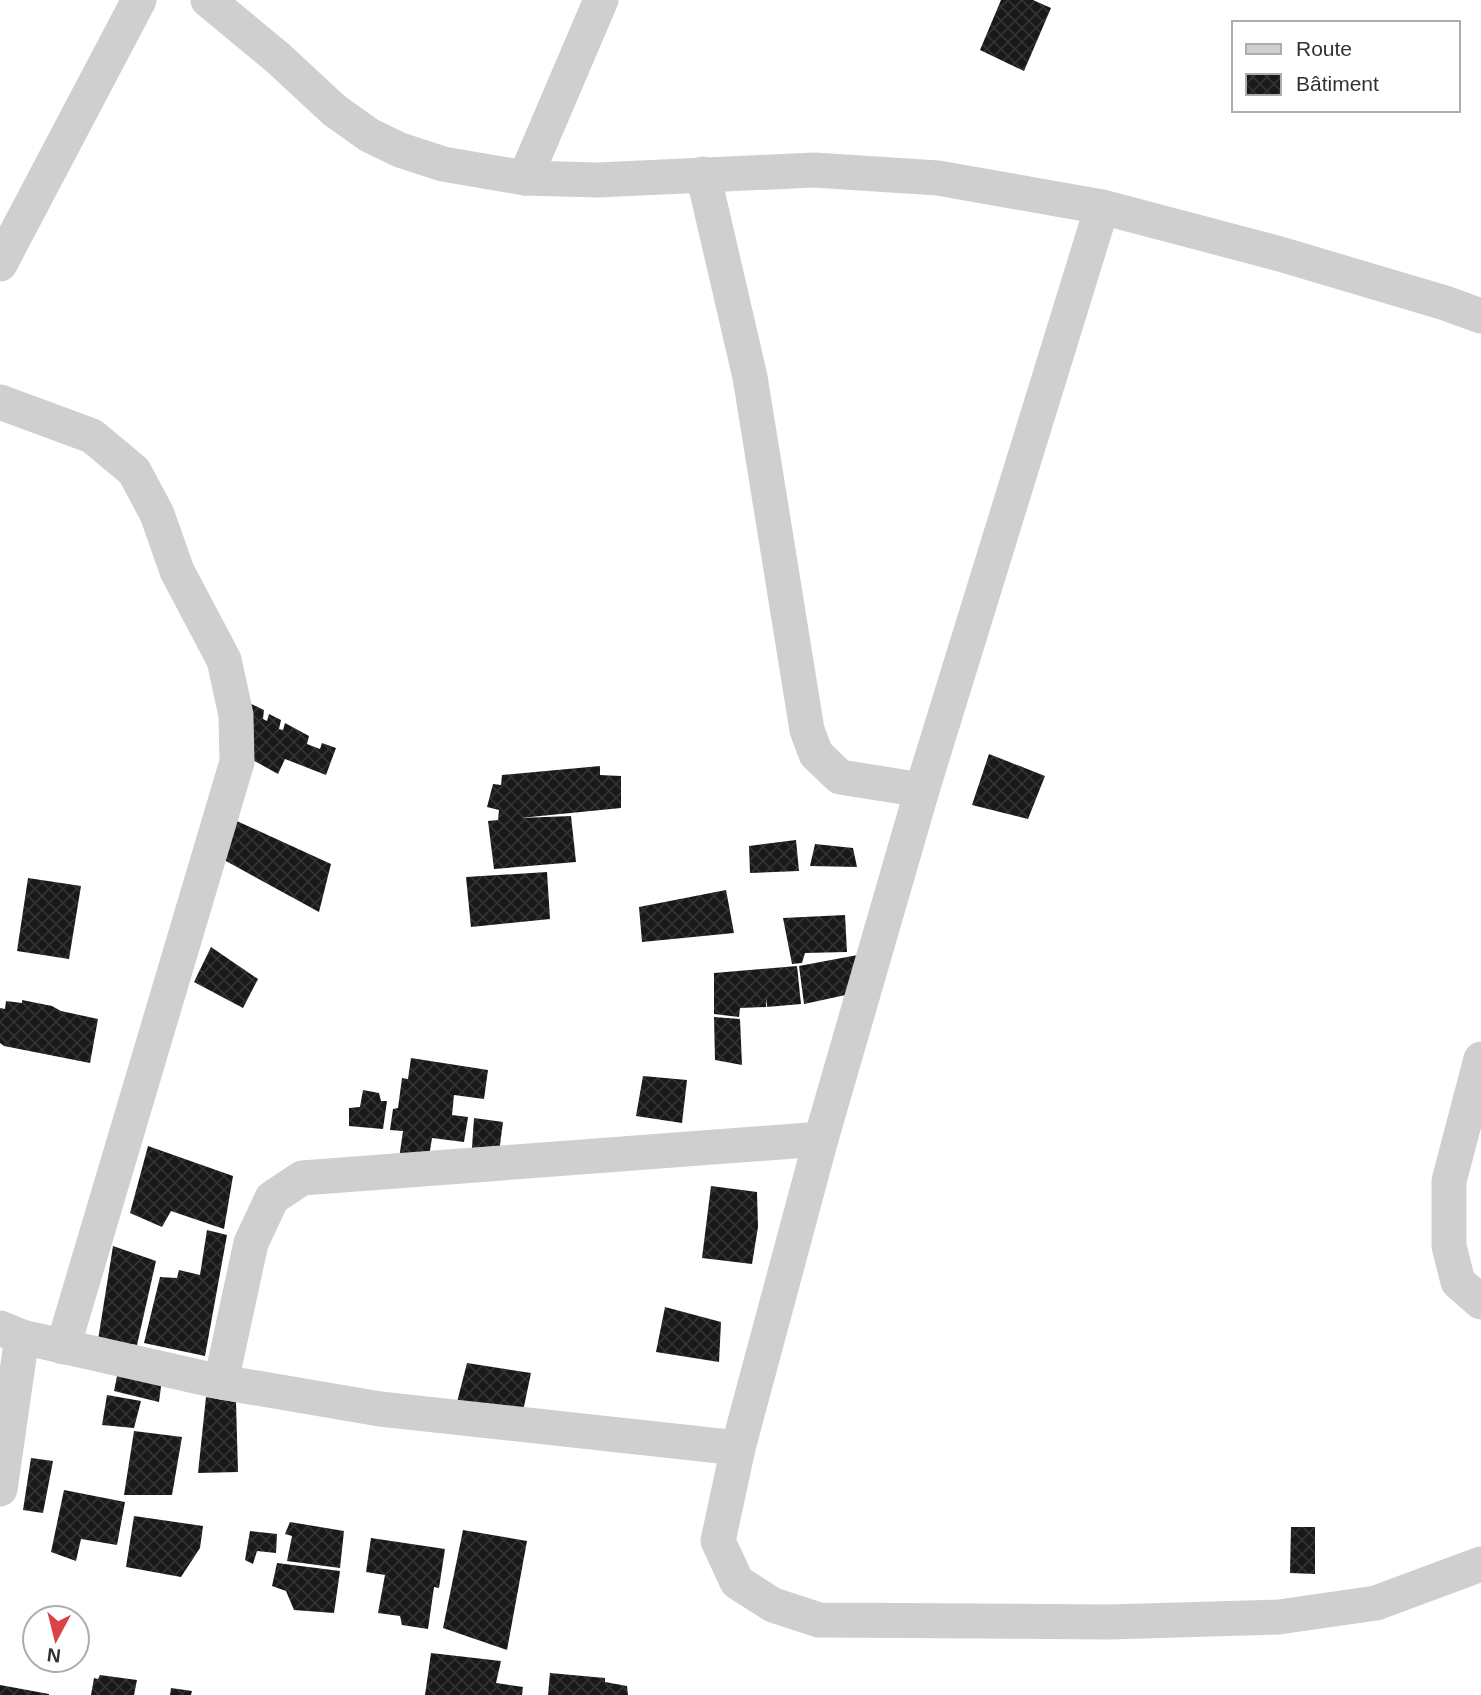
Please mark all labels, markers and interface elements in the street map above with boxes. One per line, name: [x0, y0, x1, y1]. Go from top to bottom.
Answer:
legend: [1232, 21, 1460, 112]
text: Route: [1296, 37, 1352, 60]
text: Bâtiment: [1296, 72, 1379, 95]
north arrow: [21, 1604, 91, 1674]
text: N: [46, 1644, 62, 1667]

